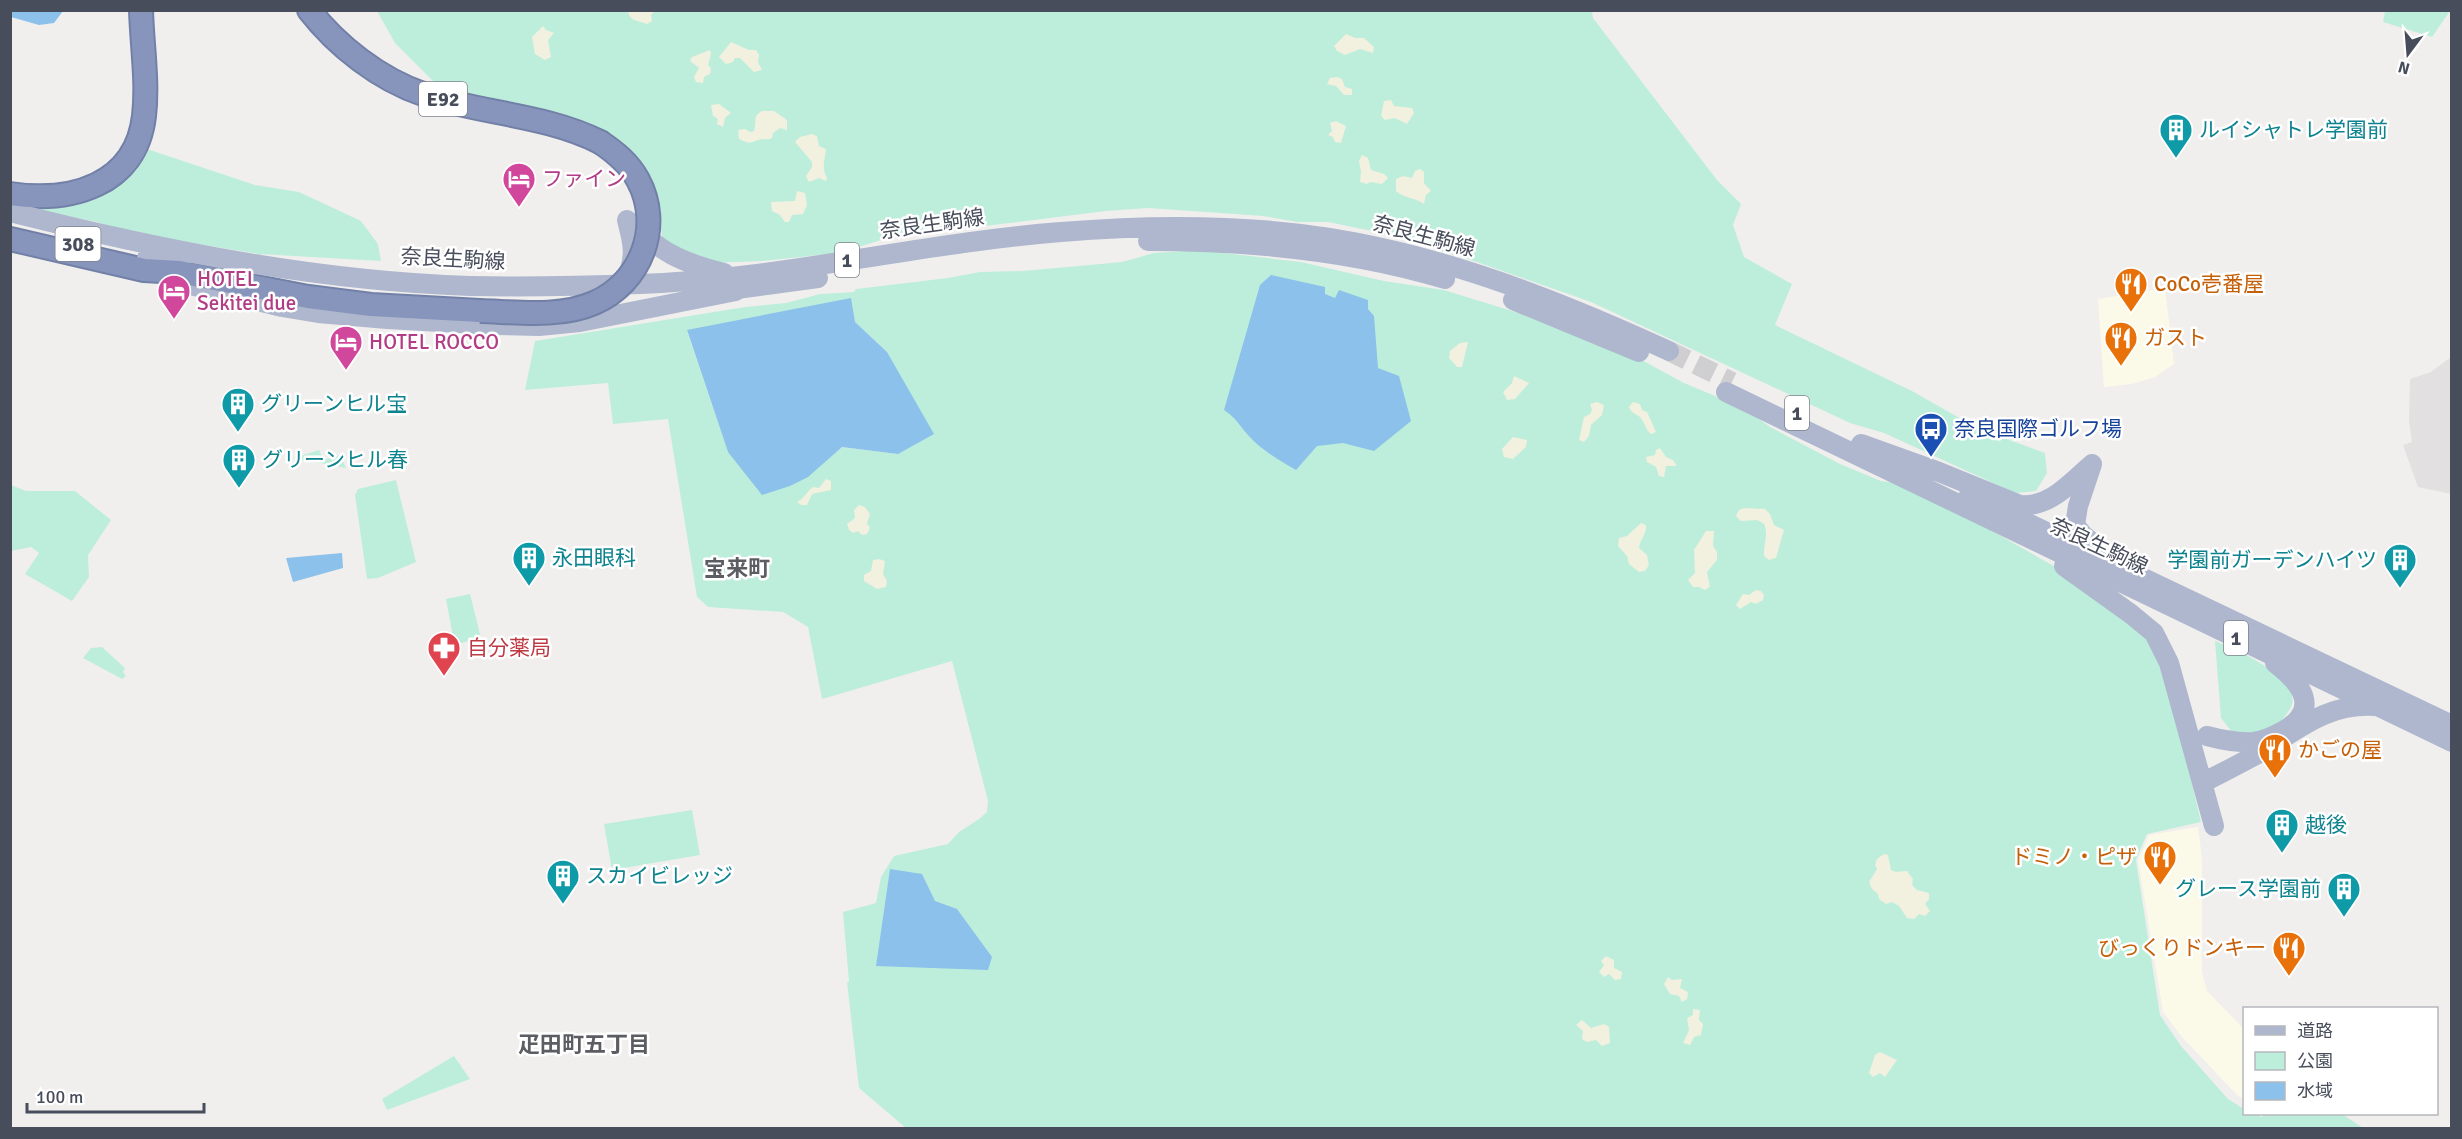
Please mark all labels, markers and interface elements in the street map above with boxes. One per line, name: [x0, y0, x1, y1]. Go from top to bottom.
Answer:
north arrow: [2378, 24, 2438, 84]
text: N: [2396, 56, 2412, 79]
road number: E92: [419, 82, 467, 116]
building icon: ルイシャトレ学園前: [2158, 112, 2194, 159]
place label: ルイシャトレ学園前: [2199, 117, 2388, 143]
hotel icon: ファイン: [501, 161, 537, 208]
place label: ファイン: [542, 166, 626, 192]
street label: 奈良生駒線: [878, 204, 986, 244]
street label: 奈良生駒線: [1370, 210, 1478, 262]
road number: 308: [56, 227, 100, 261]
street label: 奈良生駒線: [400, 243, 506, 275]
road number: 1: [835, 243, 859, 277]
place label: HOTEL Sekitei due: [197, 266, 296, 316]
restaurant icon: CoCo壱番屋: [2113, 266, 2149, 313]
place label: CoCo壱番屋: [2154, 271, 2264, 297]
hotel icon: HOTEL Sekitei due: [156, 273, 192, 320]
restaurant icon: ガスト: [2103, 320, 2139, 367]
hotel icon: HOTEL ROCCO: [328, 324, 364, 371]
place label: ガスト: [2144, 325, 2207, 351]
place label: HOTEL ROCCO: [369, 329, 499, 355]
building icon: グリーンヒル宝: [220, 386, 256, 433]
place label: グリーンヒル宝: [261, 391, 407, 417]
road number: 1: [1785, 396, 1809, 430]
bus stop icon: 奈良国際ゴルフ場: [1913, 411, 1949, 458]
place label: 奈良国際ゴルフ場: [1954, 416, 2122, 442]
building icon: グリーンヒル春: [221, 442, 257, 489]
place label: グリーンヒル春: [262, 447, 408, 473]
street label: 奈良生駒線: [2046, 512, 2152, 580]
building icon: 永田眼科: [511, 540, 547, 587]
building icon: 学園前ガーデンハイツ: [2382, 542, 2418, 589]
place label: 永田眼科: [552, 545, 636, 571]
place label: 学園前ガーデンハイツ: [2167, 547, 2377, 573]
district label: 宝来町: [704, 555, 770, 582]
road number: 1: [2224, 621, 2248, 655]
pharmacy icon: 自分薬局: [426, 630, 462, 677]
place label: 自分薬局: [467, 635, 551, 661]
restaurant icon: かごの屋: [2257, 732, 2293, 779]
place label: かごの屋: [2298, 737, 2382, 763]
building icon: 越後: [2264, 807, 2300, 854]
place label: 越後: [2305, 812, 2347, 838]
restaurant icon: ドミノ・ピザ: [2142, 839, 2178, 886]
place label: ドミノ・ピザ: [2011, 844, 2137, 870]
building icon: スカイビレッジ: [545, 858, 581, 905]
place label: スカイビレッジ: [586, 863, 733, 889]
building icon: グレース学園前: [2326, 871, 2362, 918]
place label: グレース学園前: [2175, 876, 2321, 902]
restaurant icon: びっくりドンキー: [2271, 930, 2307, 977]
place label: びっくりドンキー: [2098, 935, 2266, 961]
legend: [2243, 1007, 2438, 1115]
text: 道路: [2297, 1020, 2333, 1042]
district label: 疋田町五丁目: [518, 1031, 650, 1058]
text: 公園: [2297, 1050, 2333, 1072]
scale bar: [27, 1076, 204, 1114]
text: 水域: [2297, 1080, 2333, 1102]
text: 100 m: [36, 1086, 83, 1108]

